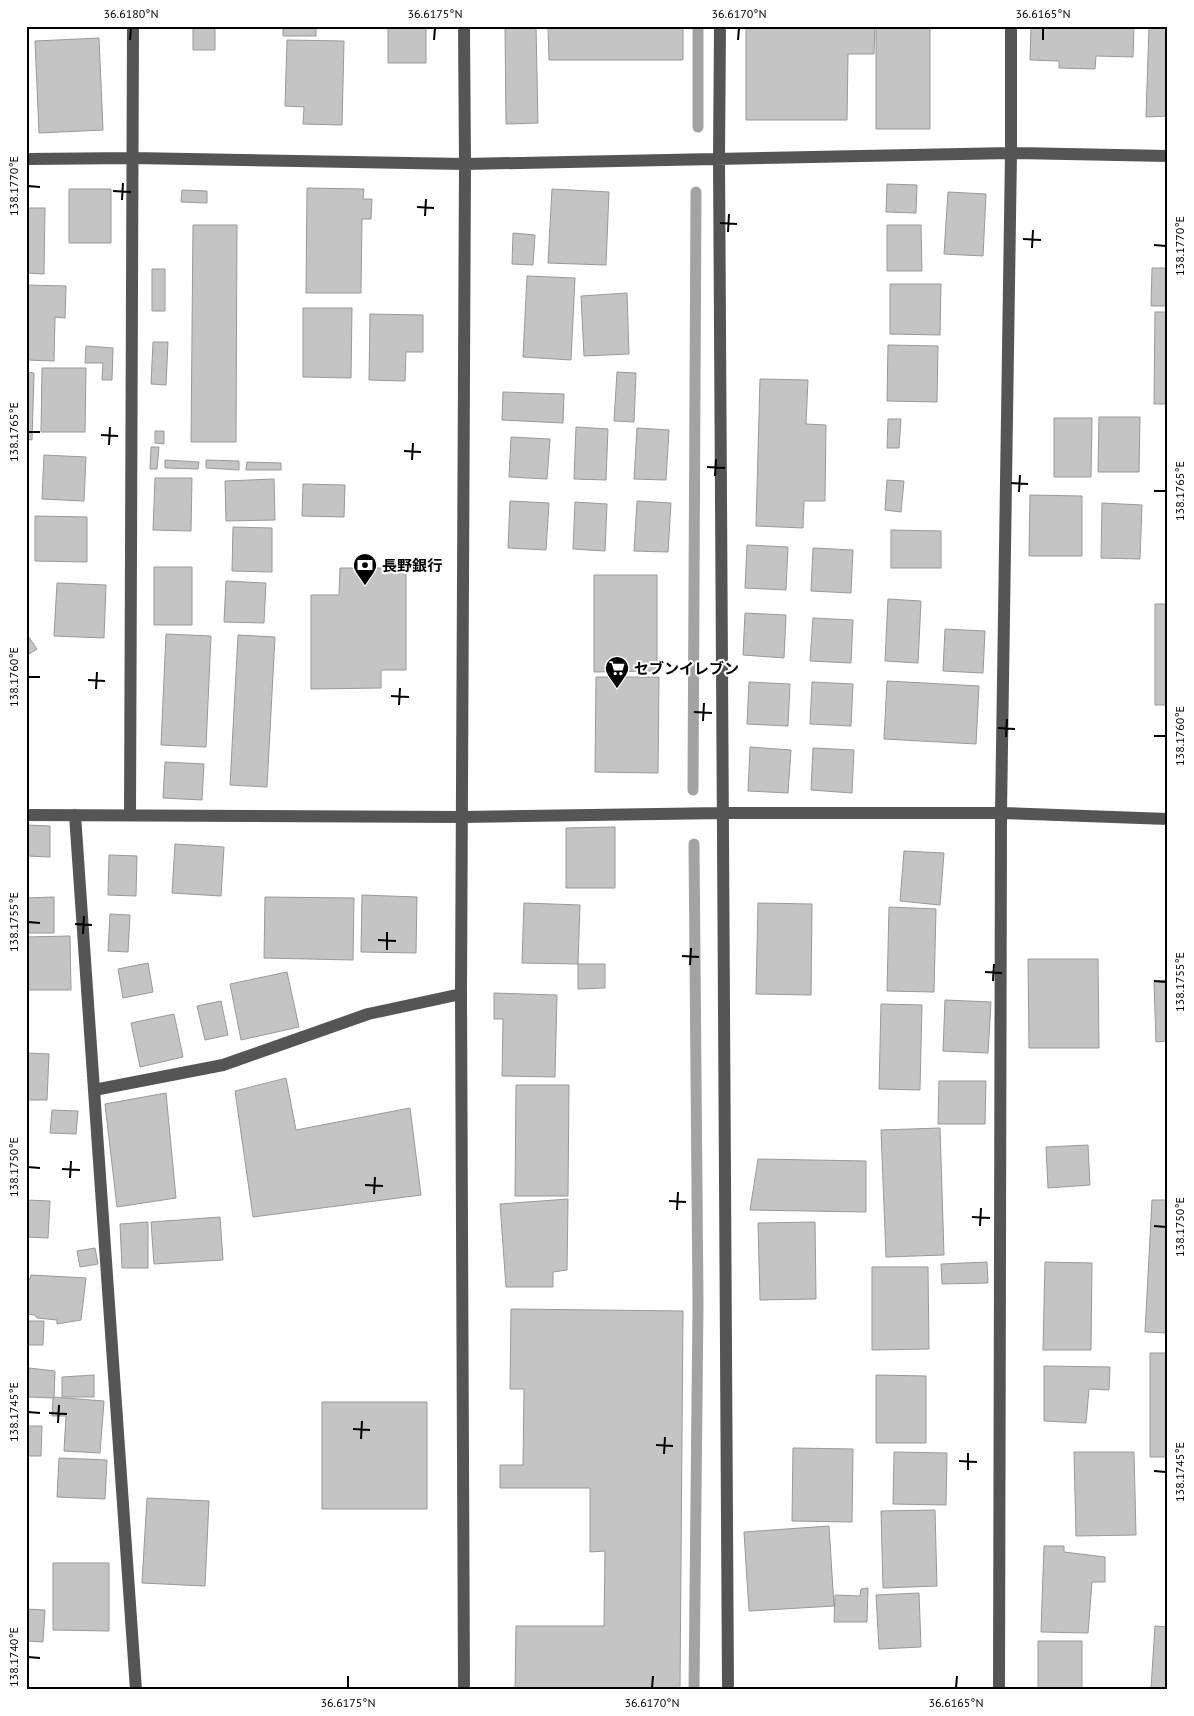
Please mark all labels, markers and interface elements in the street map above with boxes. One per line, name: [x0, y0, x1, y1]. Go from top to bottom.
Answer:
text: 36.6180°N: [104, 6, 158, 21]
text: 36.6175°N: [408, 6, 462, 21]
text: 36.6170°N: [712, 6, 766, 21]
text: 36.6165°N: [1016, 6, 1070, 21]
text: 138.1770°E: [6, 156, 21, 216]
text: 138.1770°E: [1172, 216, 1187, 276]
text: 138.1765°E: [6, 402, 21, 462]
text: 138.1765°E: [1172, 461, 1187, 521]
bank icon: 長野銀行: [352, 552, 378, 586]
place label: 長野銀行: [382, 556, 442, 575]
text: 138.1760°E: [6, 647, 21, 707]
supermarket icon: セブンイレブン: [604, 655, 630, 689]
place label: セブンイレブン: [634, 659, 739, 678]
text: 138.1760°E: [1172, 706, 1187, 766]
text: 138.1755°E: [6, 892, 21, 952]
text: 138.1755°E: [1172, 952, 1187, 1012]
text: 138.1750°E: [6, 1137, 21, 1197]
text: 138.1750°E: [1172, 1197, 1187, 1257]
text: 138.1745°E: [6, 1382, 21, 1442]
text: 138.1745°E: [1172, 1442, 1187, 1502]
text: 138.1740°E: [6, 1627, 21, 1687]
text: 36.6175°N: [321, 1695, 375, 1710]
text: 36.6170°N: [625, 1695, 679, 1710]
text: 36.6165°N: [929, 1695, 983, 1710]

